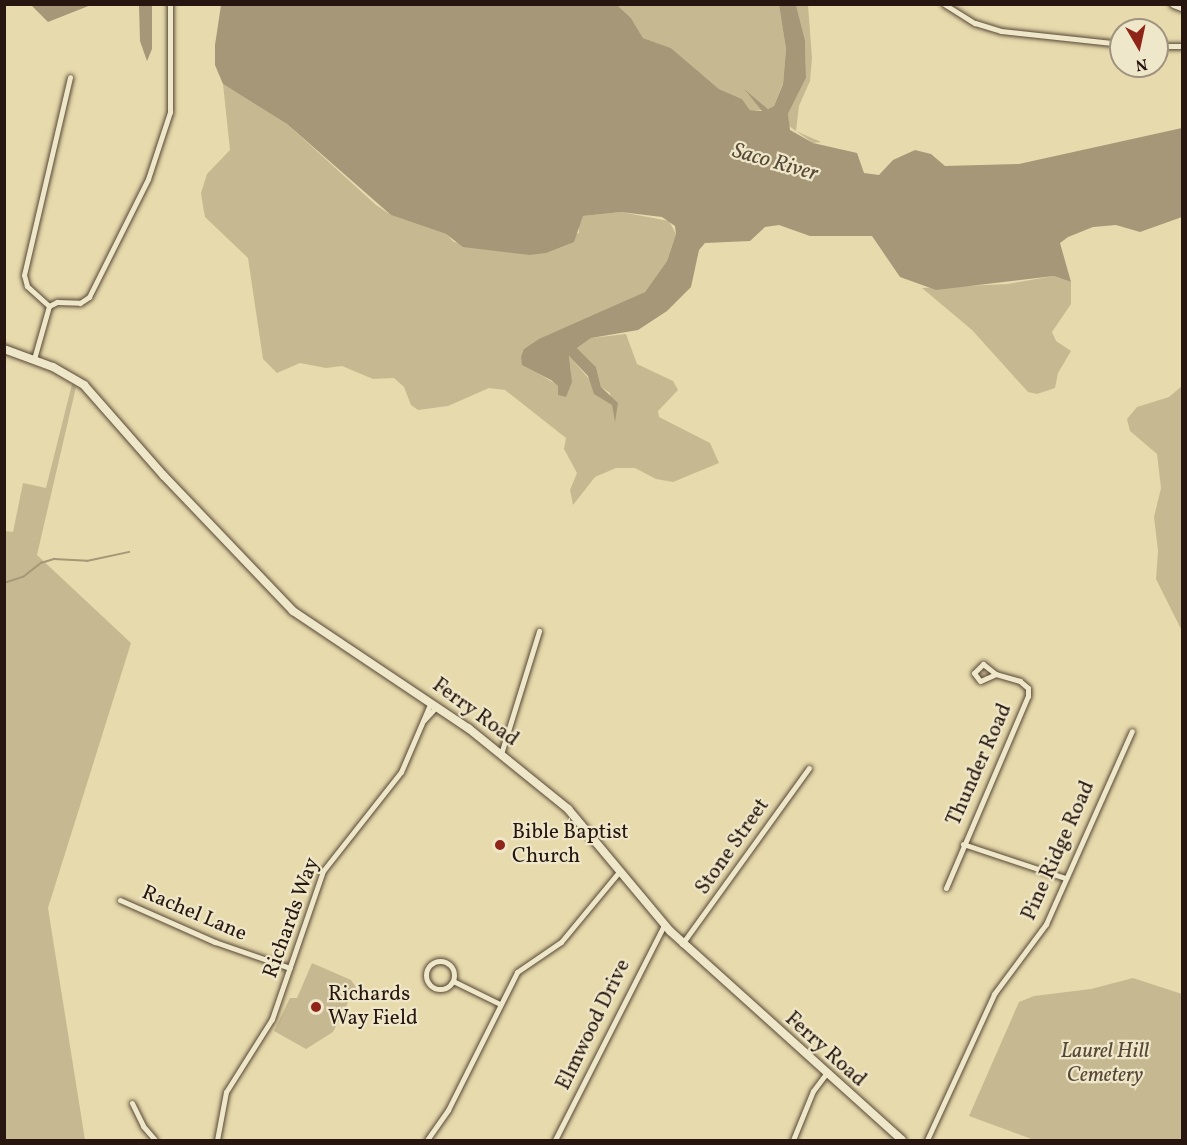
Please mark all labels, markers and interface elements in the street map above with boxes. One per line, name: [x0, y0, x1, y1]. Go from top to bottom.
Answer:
north arrow: [1109, 18, 1169, 78]
text: N: [1134, 52, 1149, 76]
water label: Saco River: [729, 138, 821, 188]
street label: Ferry Road: [427, 673, 523, 753]
street label: Thunder Road: [942, 700, 1018, 830]
street label: Pine Ridge Road: [1017, 777, 1101, 925]
street label: Stone Street: [691, 794, 775, 900]
place label: Bible Baptist Church: [512, 820, 629, 870]
marker: Bible Baptist Church: [493, 838, 507, 852]
street label: Richards Way: [258, 854, 326, 982]
street label: Rachel Lane: [138, 881, 250, 947]
street label: Elmwood Drive: [551, 956, 637, 1094]
place label: Richards Way Field: [328, 982, 419, 1032]
marker: Richards Way Field: [309, 1000, 323, 1014]
street label: Ferry Road: [779, 1007, 871, 1093]
park label: Laurel Hill Cemetery: [1061, 1039, 1149, 1089]

